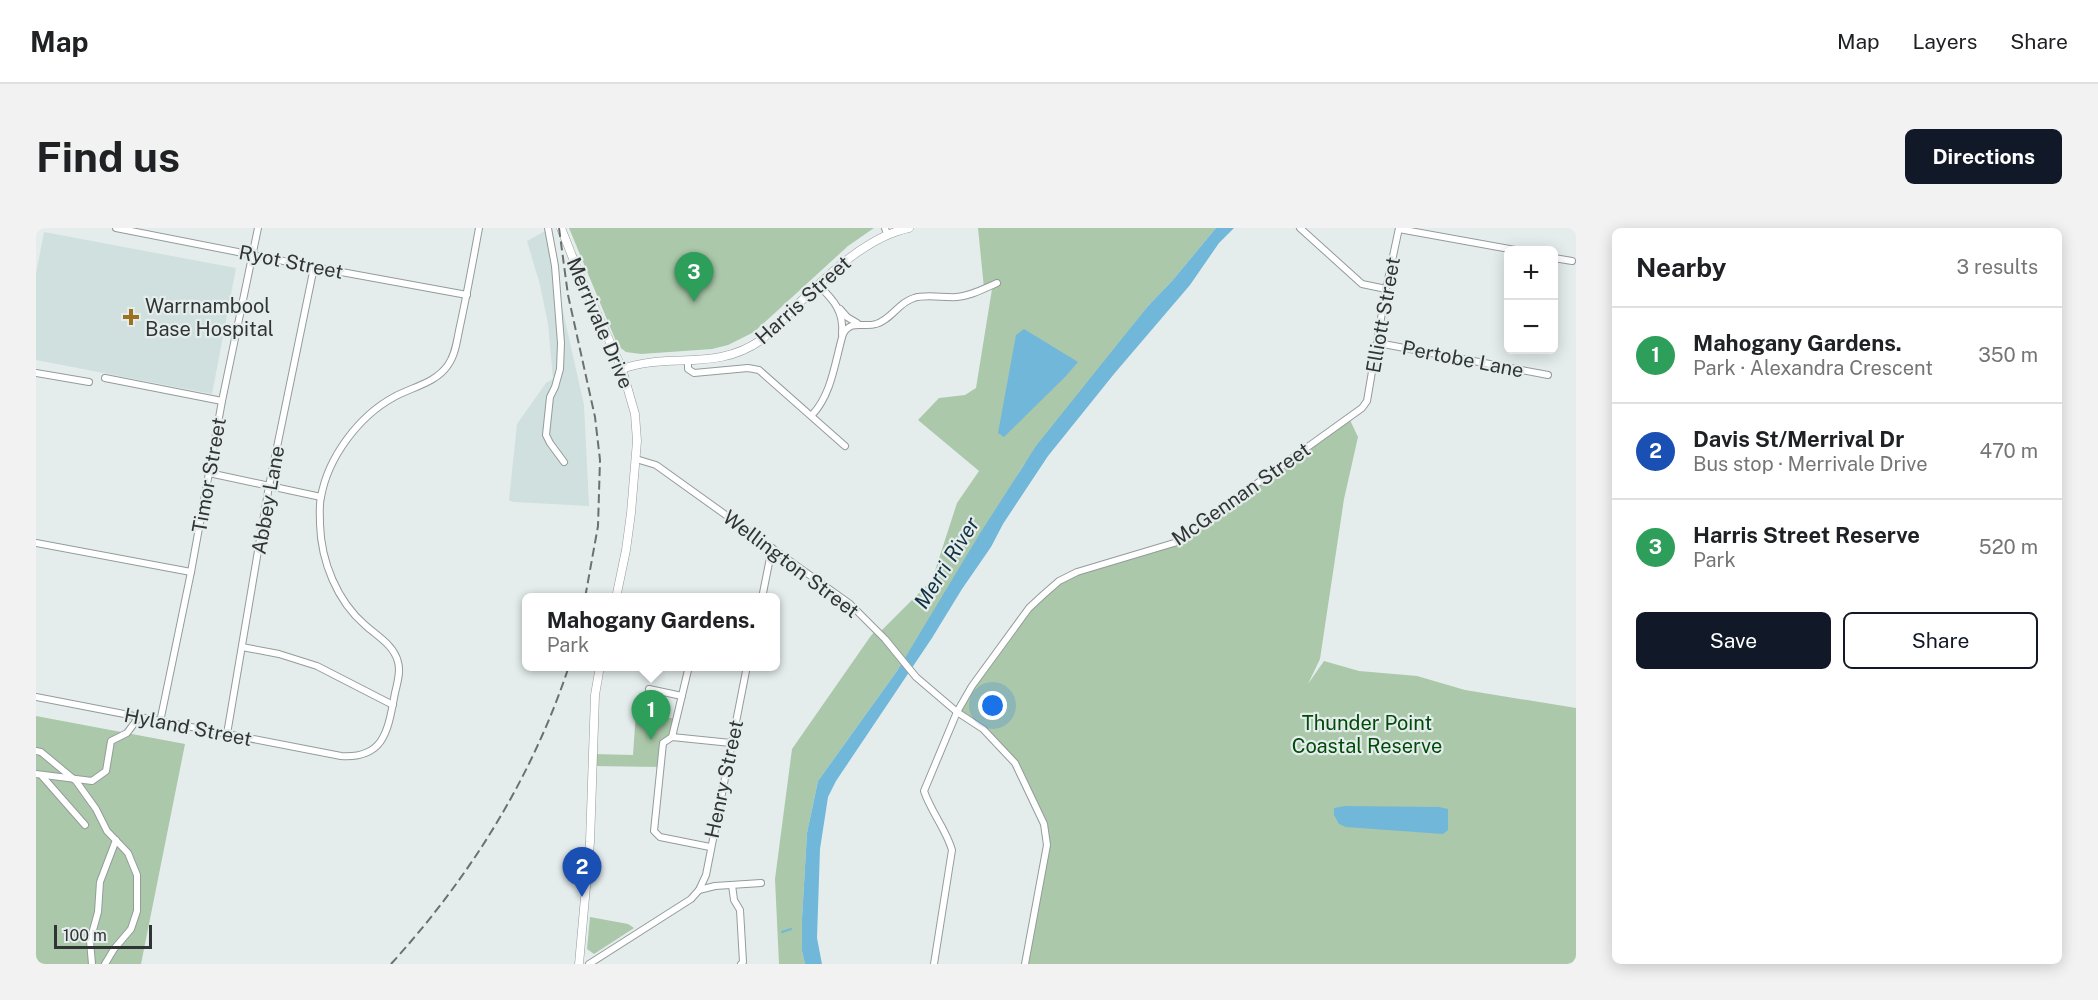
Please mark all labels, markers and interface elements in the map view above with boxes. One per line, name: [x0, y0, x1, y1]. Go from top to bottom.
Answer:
text: Map: [30, 25, 89, 58]
text: Map: [1837, 29, 1880, 54]
text: Layers: [1913, 29, 1977, 54]
text: Share: [2010, 29, 2068, 54]
button: Directions: [1905, 129, 2062, 184]
text: Find us: [36, 132, 180, 181]
street label: Ryot Street: [237, 240, 345, 284]
map controls: [1504, 246, 1558, 354]
button: +: [1504, 246, 1558, 300]
street label: Harris Street: [750, 251, 856, 349]
text: Nearby: [1636, 252, 1726, 283]
pin: 3: [674, 253, 714, 302]
street label: Merrivale Drive: [562, 254, 638, 392]
street label: Elliott Street: [1361, 255, 1405, 375]
text: 3 results: [1957, 255, 2038, 279]
place label: Warrnambool Base Hospital: [145, 294, 274, 341]
button: −: [1504, 300, 1558, 354]
marker: Warrnambool Base Hospital: [122, 308, 140, 326]
text: Mahogany Gardens.: [1693, 330, 1902, 356]
street label: Pertobe Lane: [1400, 335, 1526, 383]
text: 1: [1651, 343, 1660, 367]
text: 350 m: [1978, 343, 2038, 367]
text: Park · Alexandra Crescent: [1693, 356, 1933, 380]
street label: Timor Street: [187, 415, 231, 535]
text: Davis St/Merrival Dr: [1693, 426, 1904, 452]
street label: McGennan Street: [1167, 437, 1315, 551]
text: 2: [1649, 439, 1662, 463]
text: 470 m: [1979, 439, 2038, 463]
street label: Abbey Lane: [247, 444, 289, 556]
text: Bus stop · Merrivale Drive: [1693, 452, 1927, 476]
street label: Wellington Street: [718, 505, 864, 623]
water label: Merri River: [909, 511, 985, 613]
text: Harris Street Reserve: [1693, 522, 1920, 548]
text: 3: [1649, 535, 1662, 559]
text: 520 m: [1979, 535, 2038, 559]
text: Park: [1693, 548, 1736, 572]
popup: [522, 593, 780, 671]
text: Mahogany Gardens.: [547, 607, 755, 633]
button: Save: [1636, 612, 1831, 669]
button: Share: [1843, 612, 2038, 669]
text: Park: [547, 633, 589, 657]
pin: 1: [632, 690, 670, 740]
your location: [978, 691, 1007, 720]
street label: Hyland Street: [122, 703, 254, 751]
park label: Thunder Point Coastal Reserve: [1292, 711, 1442, 758]
street label: Henry Street: [700, 718, 748, 840]
pin: 2: [562, 848, 602, 897]
scale bar: [54, 922, 152, 950]
text: 100 m: [63, 926, 107, 945]

